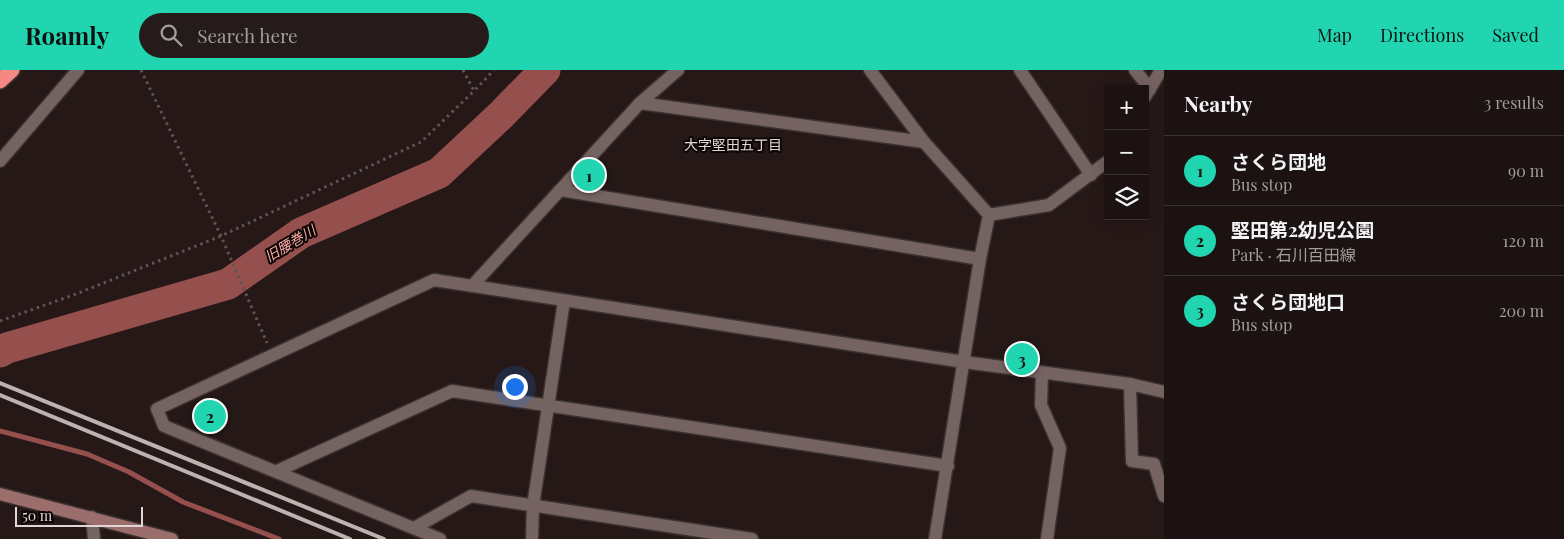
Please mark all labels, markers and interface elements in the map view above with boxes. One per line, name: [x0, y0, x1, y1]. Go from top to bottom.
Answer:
search box: [139, 13, 489, 58]
text: Roamly: [25, 19, 109, 51]
icon: search: [157, 21, 185, 49]
text: Search here: [197, 22, 298, 48]
text: Map: [1317, 23, 1352, 47]
text: Directions: [1380, 23, 1464, 47]
text: Saved: [1492, 23, 1539, 47]
map controls: [1104, 85, 1149, 220]
button: +: [1104, 85, 1149, 130]
text: Nearby: [1184, 89, 1253, 117]
text: 3 results: [1484, 92, 1544, 113]
button: −: [1104, 130, 1149, 175]
district label: 大字堅田五丁目: [684, 135, 782, 154]
text: さくら団地: [1231, 148, 1326, 174]
pin: 1: [573, 156, 605, 194]
text: 1: [1197, 160, 1203, 181]
text: 90 m: [1508, 160, 1544, 181]
text: Bus stop: [1231, 174, 1292, 195]
button: layers: [1104, 175, 1149, 220]
text: 堅田第2幼児公園: [1231, 216, 1374, 242]
water label: 旧腰巻川: [261, 219, 321, 266]
text: 2: [1196, 230, 1204, 251]
text: 120 m: [1503, 230, 1544, 251]
text: Park · 石川百田線: [1231, 244, 1356, 265]
text: さくら団地口: [1231, 288, 1345, 314]
text: 3: [1196, 300, 1204, 321]
text: 200 m: [1499, 300, 1544, 321]
text: Bus stop: [1231, 314, 1292, 335]
pin: 3: [1006, 340, 1038, 378]
your location: [502, 374, 528, 400]
pin: 2: [194, 397, 226, 435]
scale bar: [15, 504, 142, 527]
text: 50 m: [22, 506, 52, 525]

